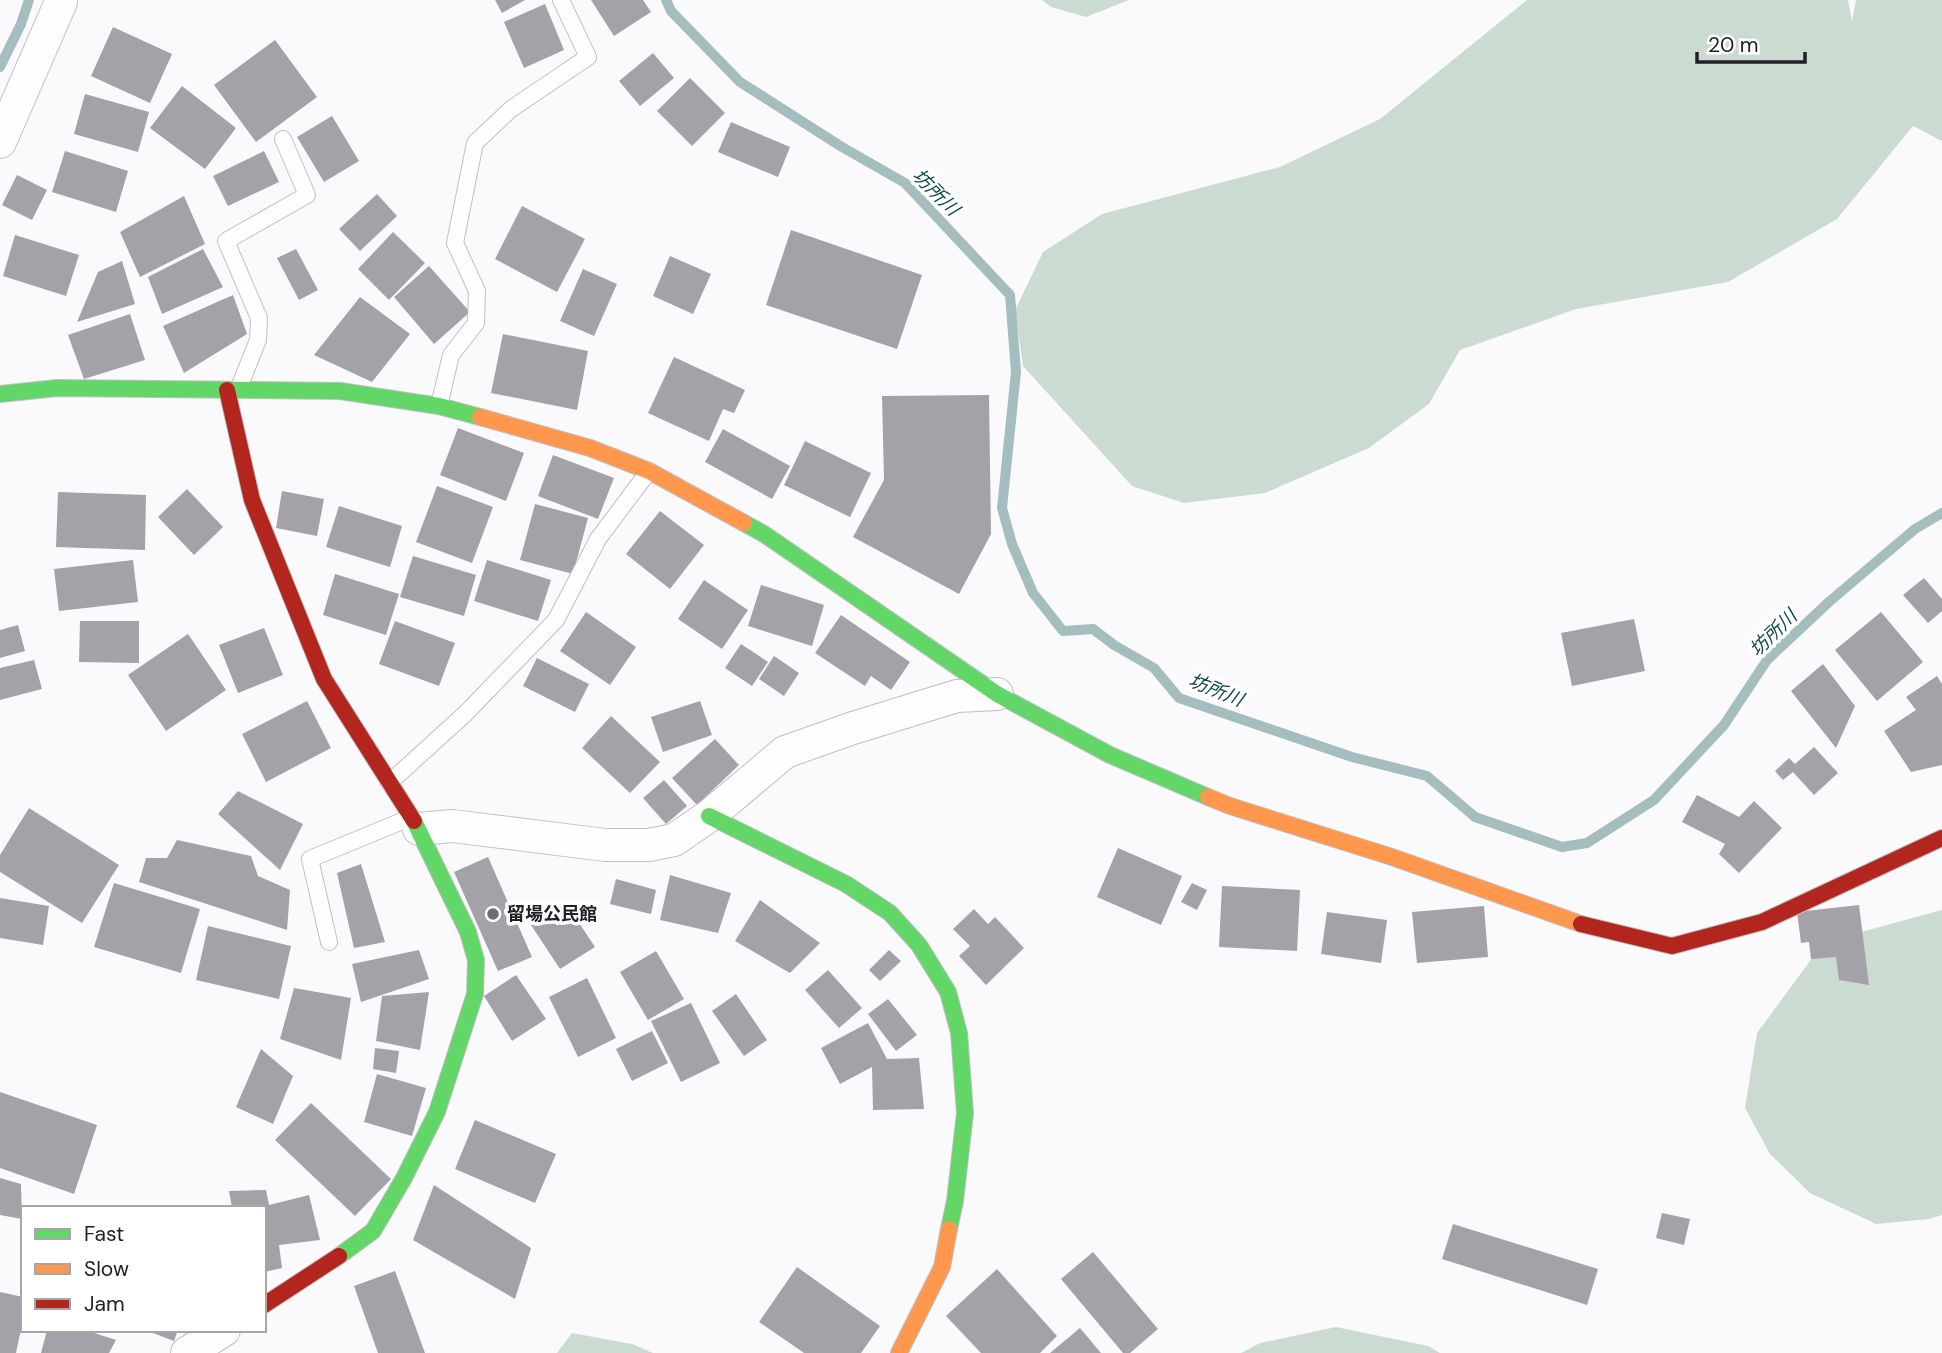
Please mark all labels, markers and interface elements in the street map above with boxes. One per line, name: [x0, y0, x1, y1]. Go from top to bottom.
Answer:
scale bar: [1697, 21, 1806, 65]
text: 20 m: [1708, 31, 1759, 59]
water label: 坊所川: [907, 163, 966, 222]
water label: 坊所川: [1744, 603, 1804, 662]
water label: 坊所川: [1185, 668, 1249, 713]
place label: 留場公民館: [507, 902, 597, 926]
marker: 留場公民館: [485, 906, 501, 922]
legend: [21, 1206, 266, 1332]
text: Fast: [84, 1220, 124, 1248]
text: Slow: [84, 1255, 129, 1283]
text: Jam: [84, 1290, 125, 1318]

